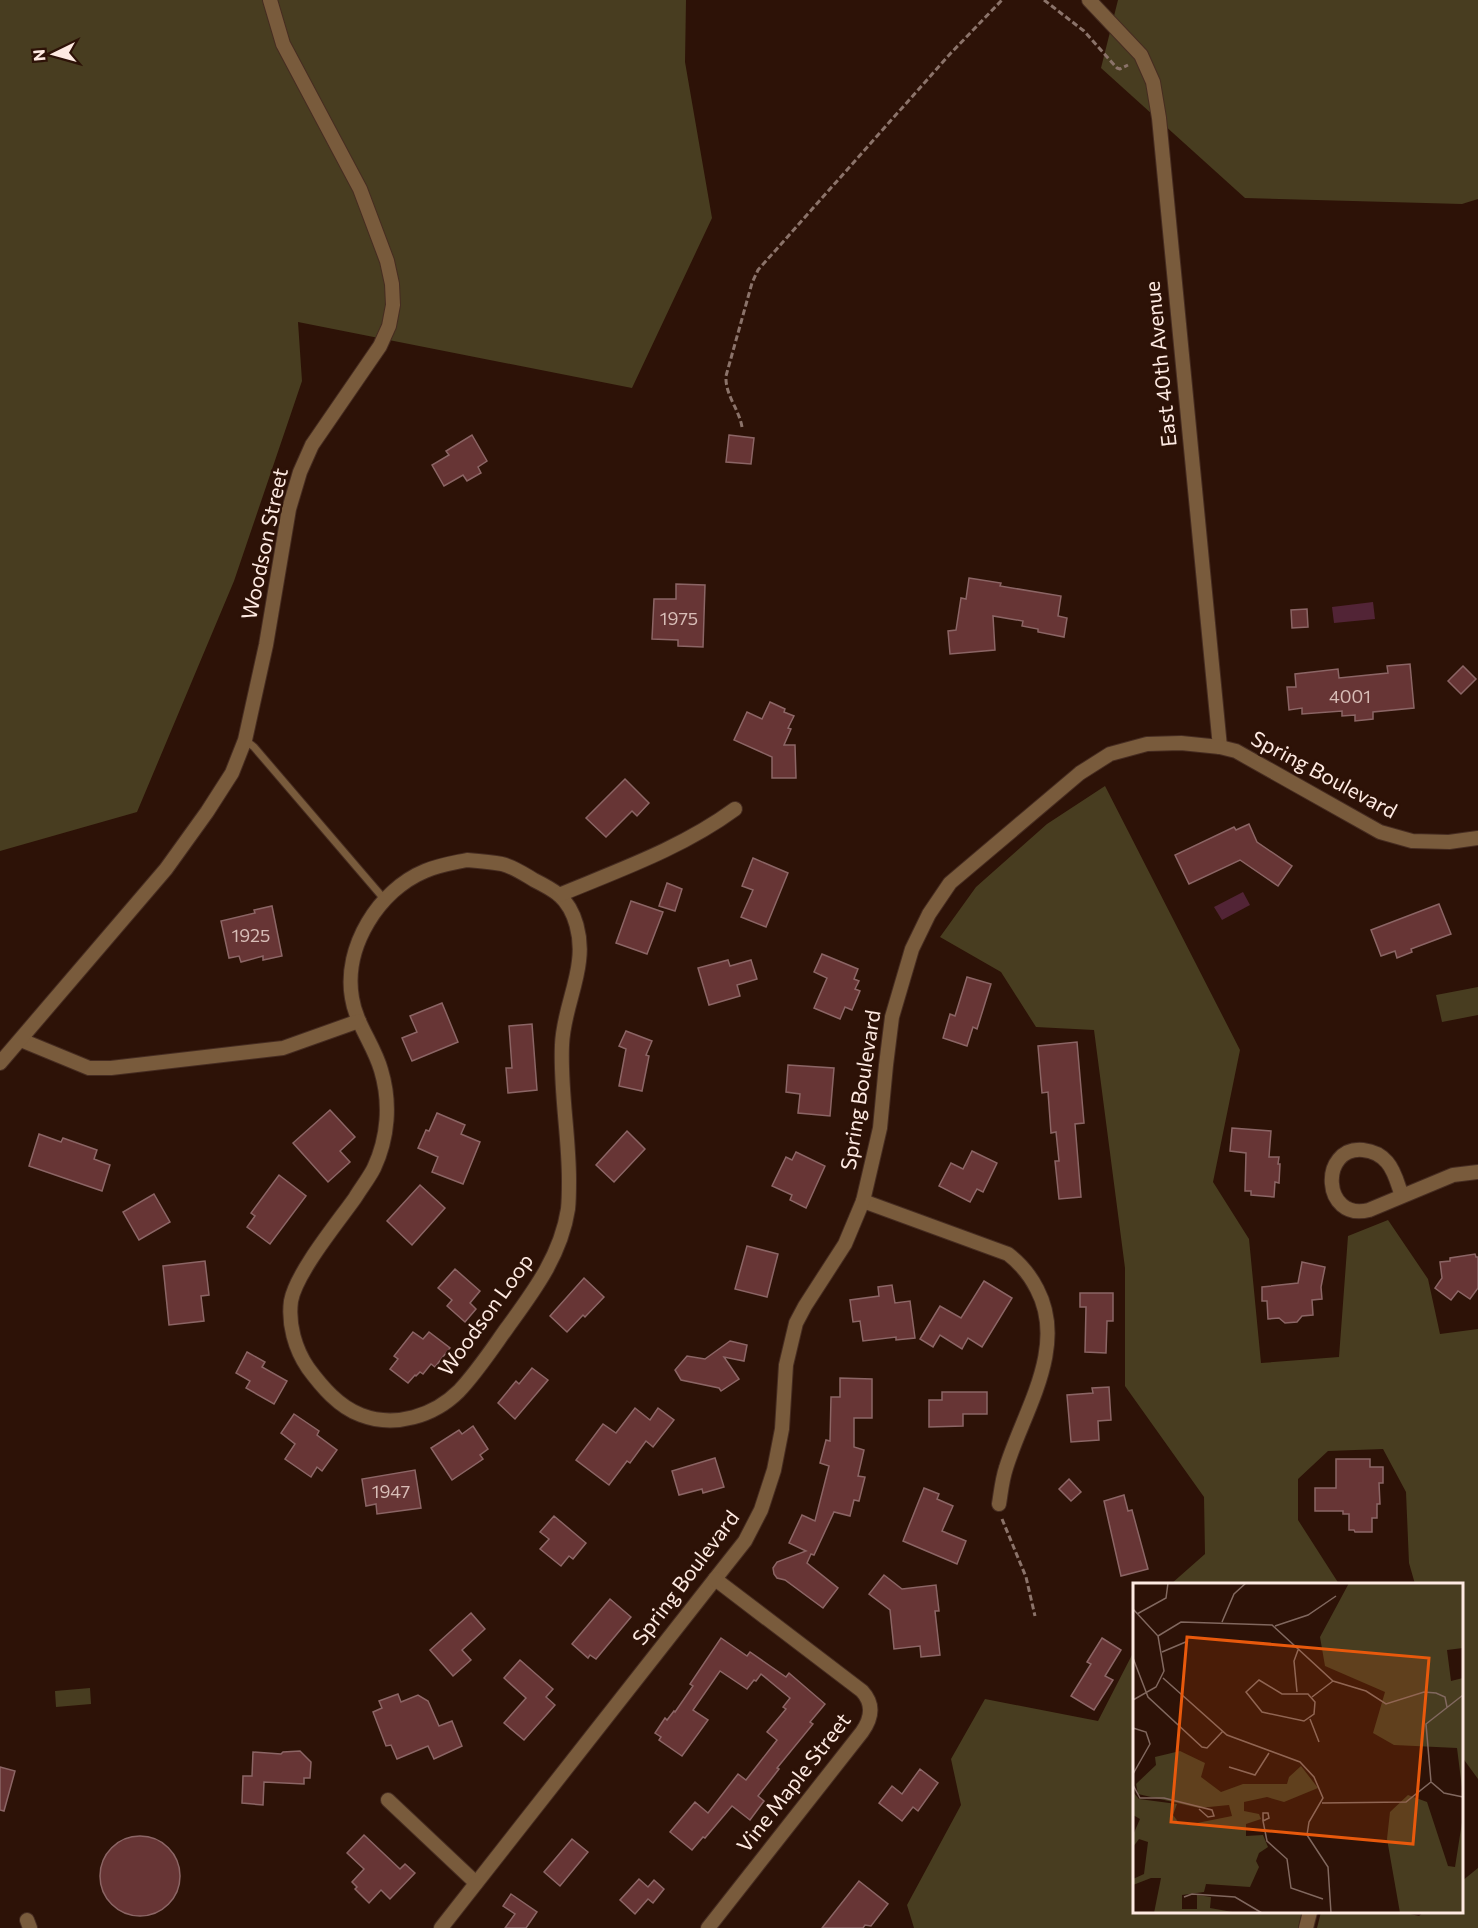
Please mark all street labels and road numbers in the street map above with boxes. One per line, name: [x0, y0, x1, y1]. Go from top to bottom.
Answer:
street label: East 40th Avenue: [1138, 280, 1181, 448]
street label: Woodson Street: [235, 465, 292, 622]
street label: Spring Boulevard: [1247, 725, 1402, 823]
street label: Spring Boulevard: [835, 1008, 885, 1172]
street label: Woodson Loop: [432, 1248, 537, 1380]
street label: Spring Boulevard: [626, 1505, 743, 1649]
street label: Vine Maple Street: [731, 1707, 855, 1857]

